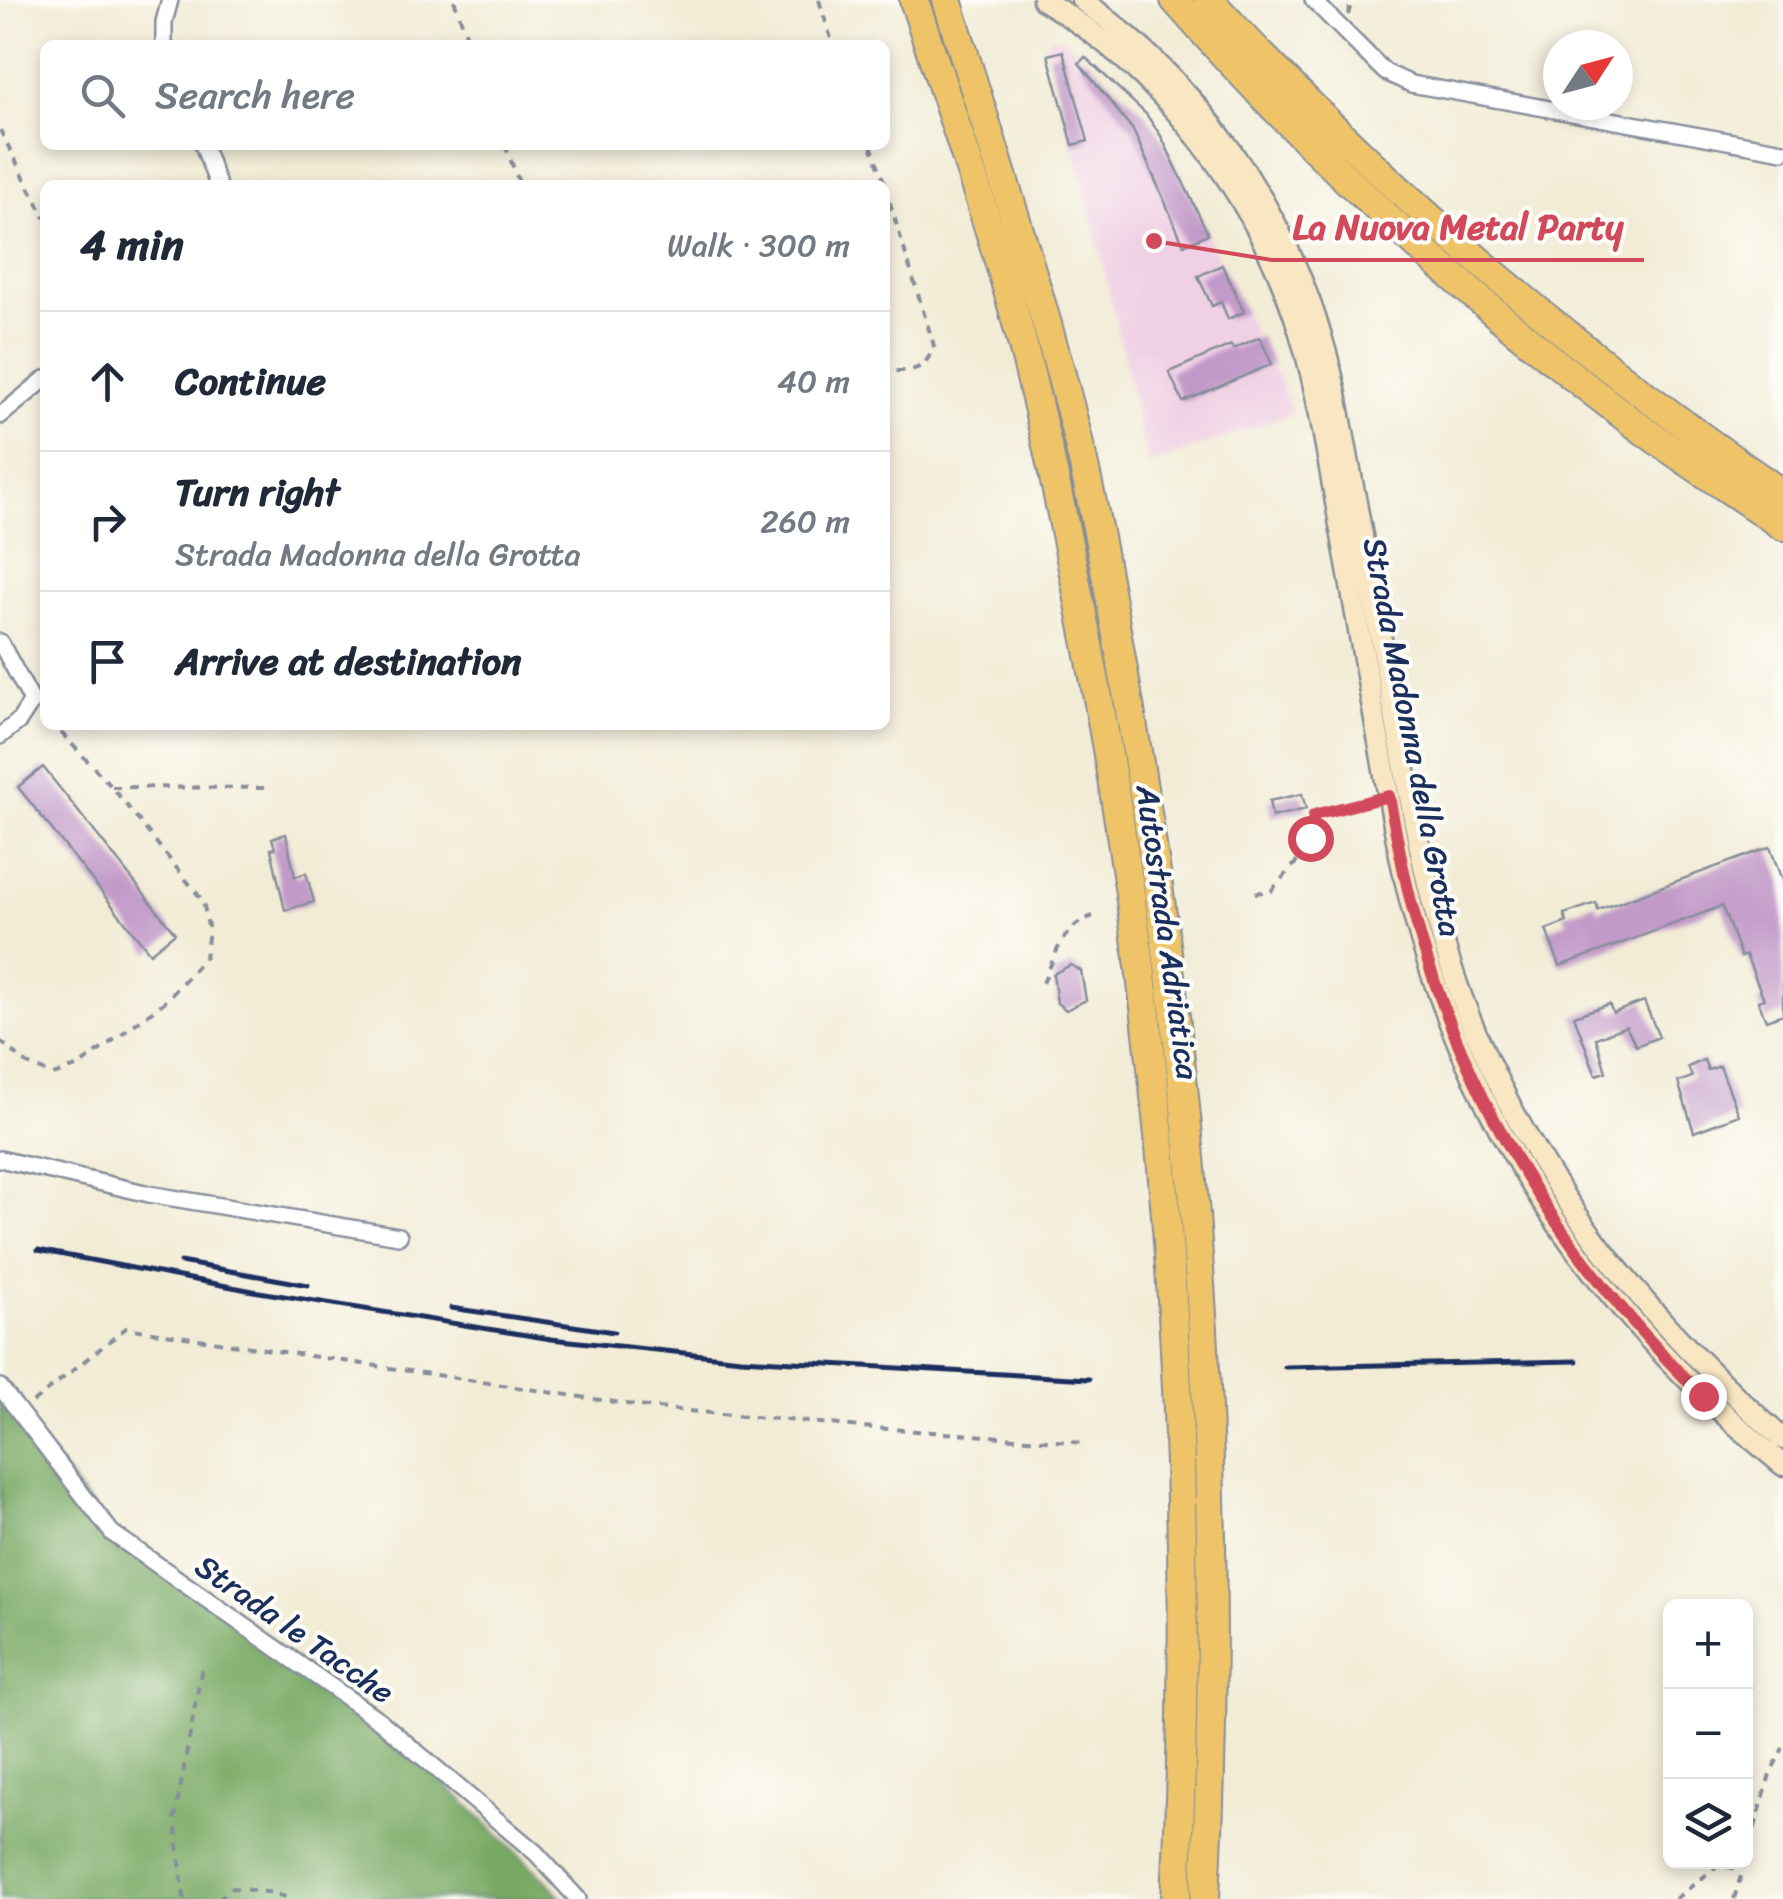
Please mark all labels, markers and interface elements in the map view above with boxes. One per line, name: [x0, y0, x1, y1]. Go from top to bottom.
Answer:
north arrow: [1543, 30, 1633, 120]
search box: [40, 40, 890, 150]
text: Search here: [155, 62, 355, 129]
icon: search: [75, 68, 130, 123]
callout: La Nuova Metal Party: [1272, 195, 1644, 260]
text: La Nuova Metal Party: [1292, 196, 1625, 258]
text: 4 min: [80, 208, 184, 282]
text: Walk · 300 m: [667, 217, 850, 274]
text: Continue: [175, 348, 326, 415]
text: 40 m: [777, 353, 850, 410]
icon: ahead: [80, 354, 135, 409]
text: Turn right: [175, 459, 340, 526]
text: 260 m: [760, 493, 850, 550]
icon: right: [80, 494, 135, 549]
text: Strada Madonna della Grotta: [175, 526, 581, 583]
street label: Strada Madonna della Grotta: [1346, 533, 1479, 942]
text: Arrive at destination: [175, 628, 522, 695]
icon: arrive: [80, 634, 135, 689]
street label: Autostrada Adriatica: [1118, 780, 1217, 1084]
route start: [1288, 816, 1334, 862]
route end: [1681, 1374, 1727, 1420]
street label: Strada le Tacche: [183, 1539, 407, 1720]
map controls: [1663, 1599, 1753, 1869]
button: +: [1663, 1599, 1753, 1689]
button: −: [1663, 1689, 1753, 1779]
button: layers: [1663, 1779, 1753, 1869]

